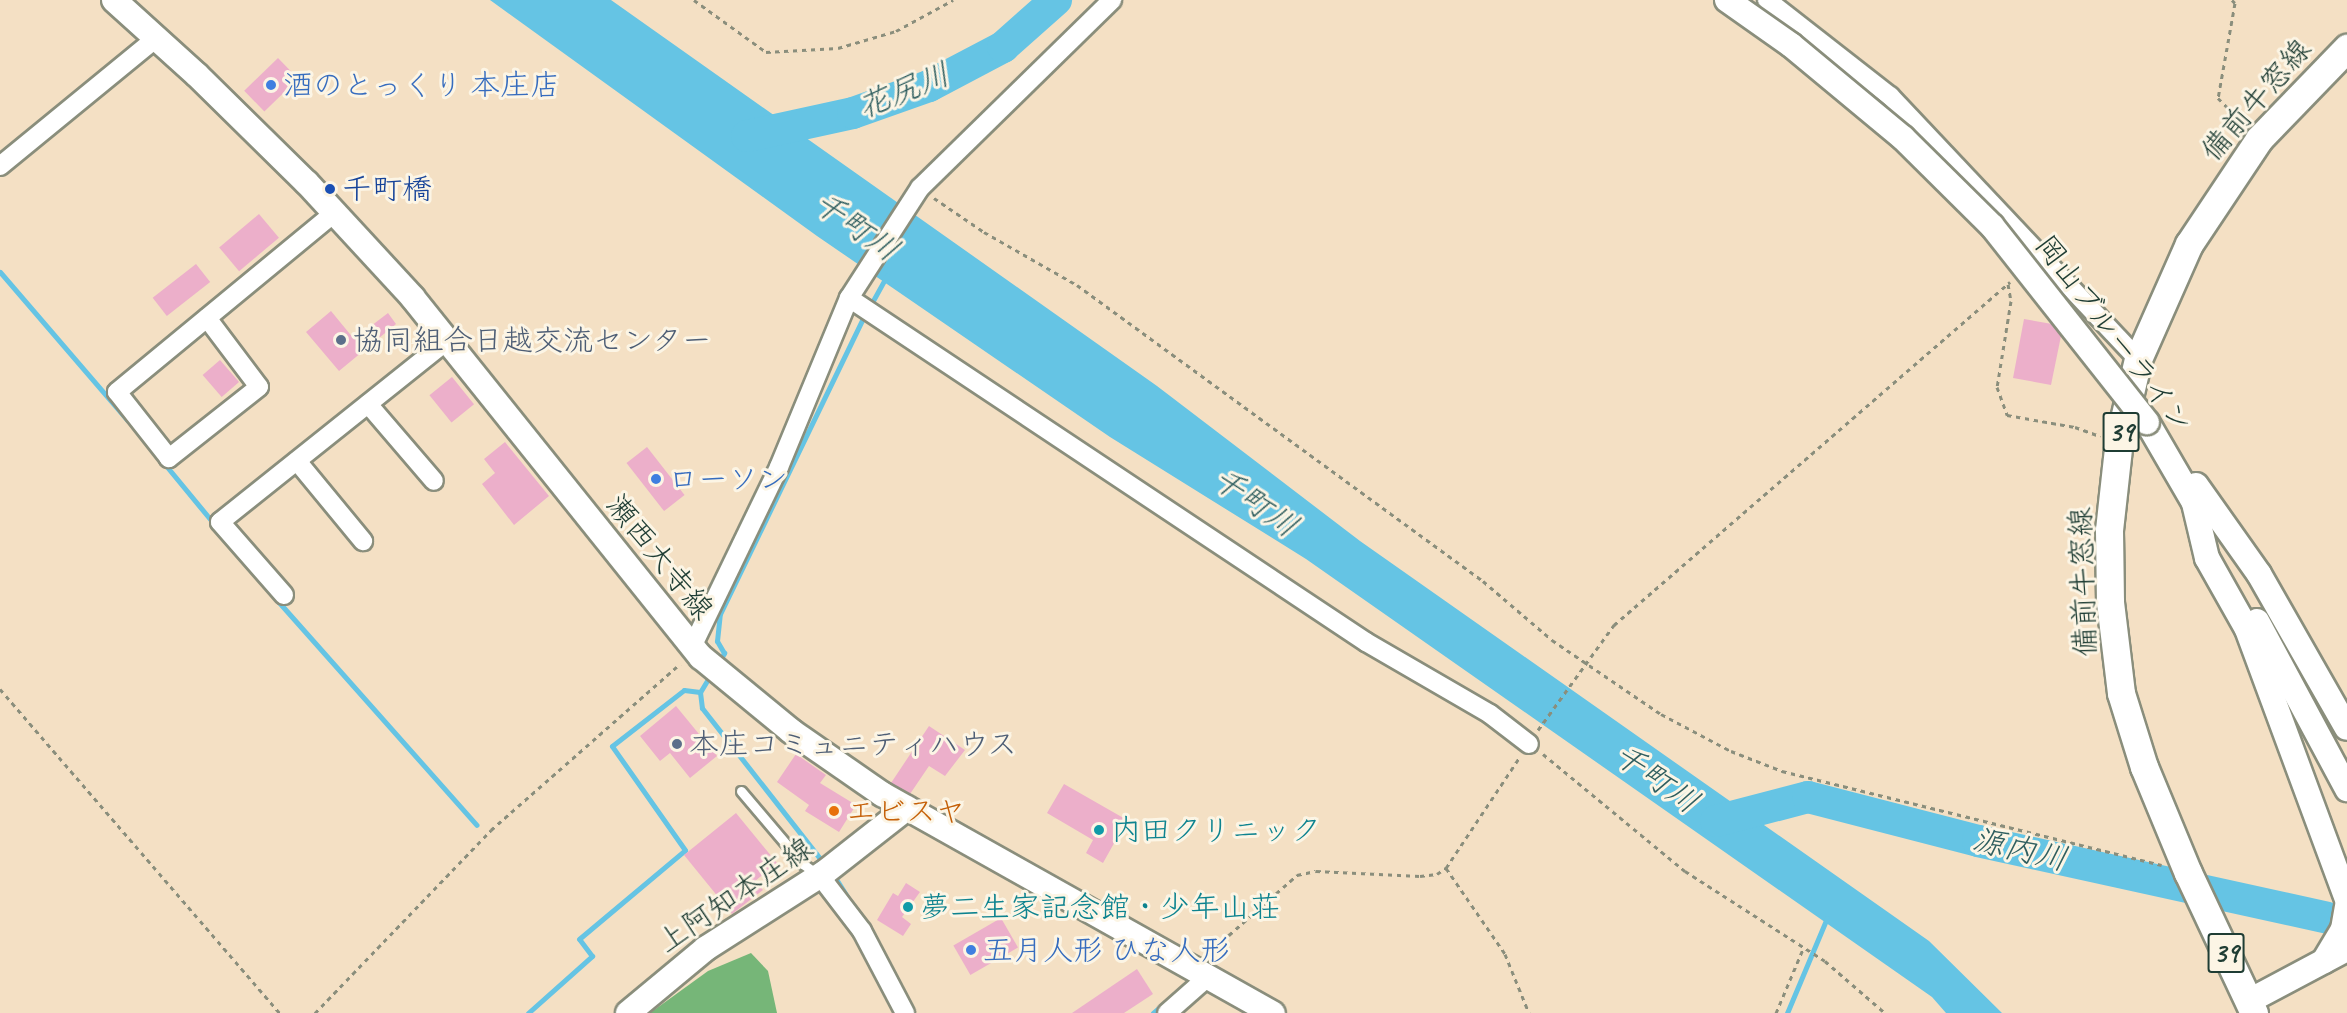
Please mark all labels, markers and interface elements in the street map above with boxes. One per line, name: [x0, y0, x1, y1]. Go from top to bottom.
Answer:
street label: 備前牛窓線: [2193, 32, 2319, 168]
water label: 花尻川: [852, 55, 956, 127]
place label: 酒のとっくり 本庄店: [283, 67, 560, 103]
marker: 酒のとっくり 本庄店: [264, 78, 278, 92]
place label: 千町橋: [342, 171, 432, 207]
marker: 千町橋: [323, 182, 337, 196]
water label: 千町川: [806, 184, 906, 270]
street label: 岡山ブルーライン: [2027, 227, 2201, 441]
place label: 協同組合日越交流センター: [353, 322, 713, 358]
marker: 協同組合日越交流センター: [334, 333, 348, 347]
road number: 39: [2102, 407, 2140, 457]
water label: 千町川: [1205, 460, 1305, 546]
place label: ローソン: [668, 461, 788, 497]
marker: ローソン: [649, 472, 663, 486]
street label: 瀬西大寺線: [599, 487, 721, 627]
street label: 備前牛窓線: [2062, 506, 2104, 658]
place label: 本庄コミュニティハウス: [689, 726, 1019, 762]
water label: 千町川: [1606, 736, 1706, 822]
marker: 本庄コミュニティハウス: [670, 737, 684, 751]
place label: エビスヤ: [846, 793, 966, 829]
marker: エビスヤ: [827, 804, 841, 818]
place label: 内田クリニック: [1111, 812, 1321, 848]
water label: 源内川: [1969, 820, 2071, 880]
marker: 内田クリニック: [1092, 823, 1106, 837]
street label: 上阿知本庄線: [650, 830, 820, 960]
place label: 夢二生家記念館・少年山荘: [920, 889, 1280, 925]
marker: 夢二生家記念館・少年山荘: [901, 900, 915, 914]
road number: 39: [2206, 928, 2246, 978]
place label: 五月人形 ひな人形: [983, 932, 1230, 968]
marker: 五月人形 ひな人形: [964, 943, 978, 957]

